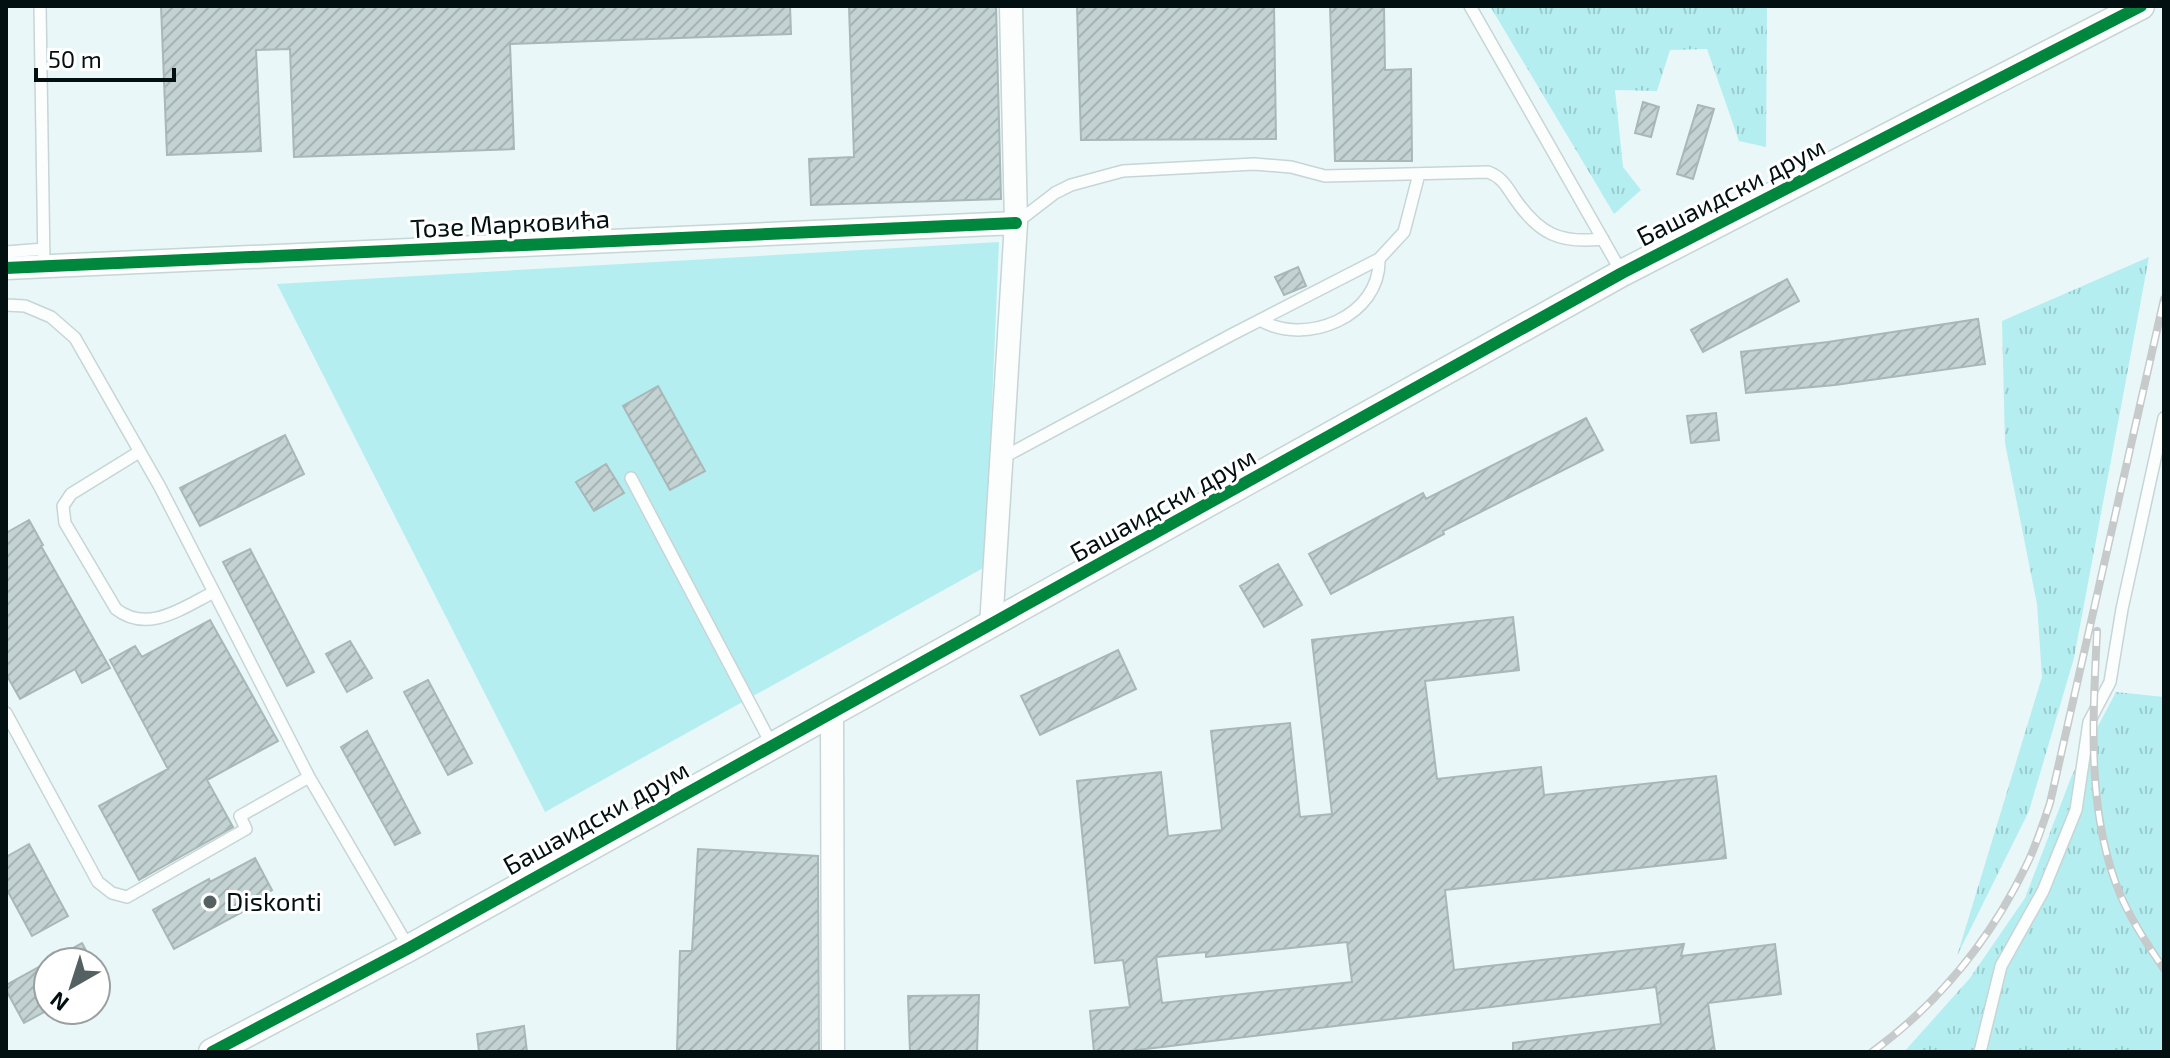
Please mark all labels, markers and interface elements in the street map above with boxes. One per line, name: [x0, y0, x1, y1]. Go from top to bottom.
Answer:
scale bar: [36, 32, 174, 82]
text: 50 m: [48, 44, 102, 73]
street label: Башаидски друм: [1631, 130, 1830, 252]
street label: Тозе Марковића: [409, 202, 611, 243]
street label: Башаидски друм: [1064, 440, 1261, 568]
street label: Башаидски друм: [497, 753, 694, 881]
place label: Diskonti: [226, 885, 322, 916]
marker: Diskonti: [201, 893, 219, 911]
north arrow: [32, 946, 112, 1026]
text: N: [44, 987, 73, 1017]

